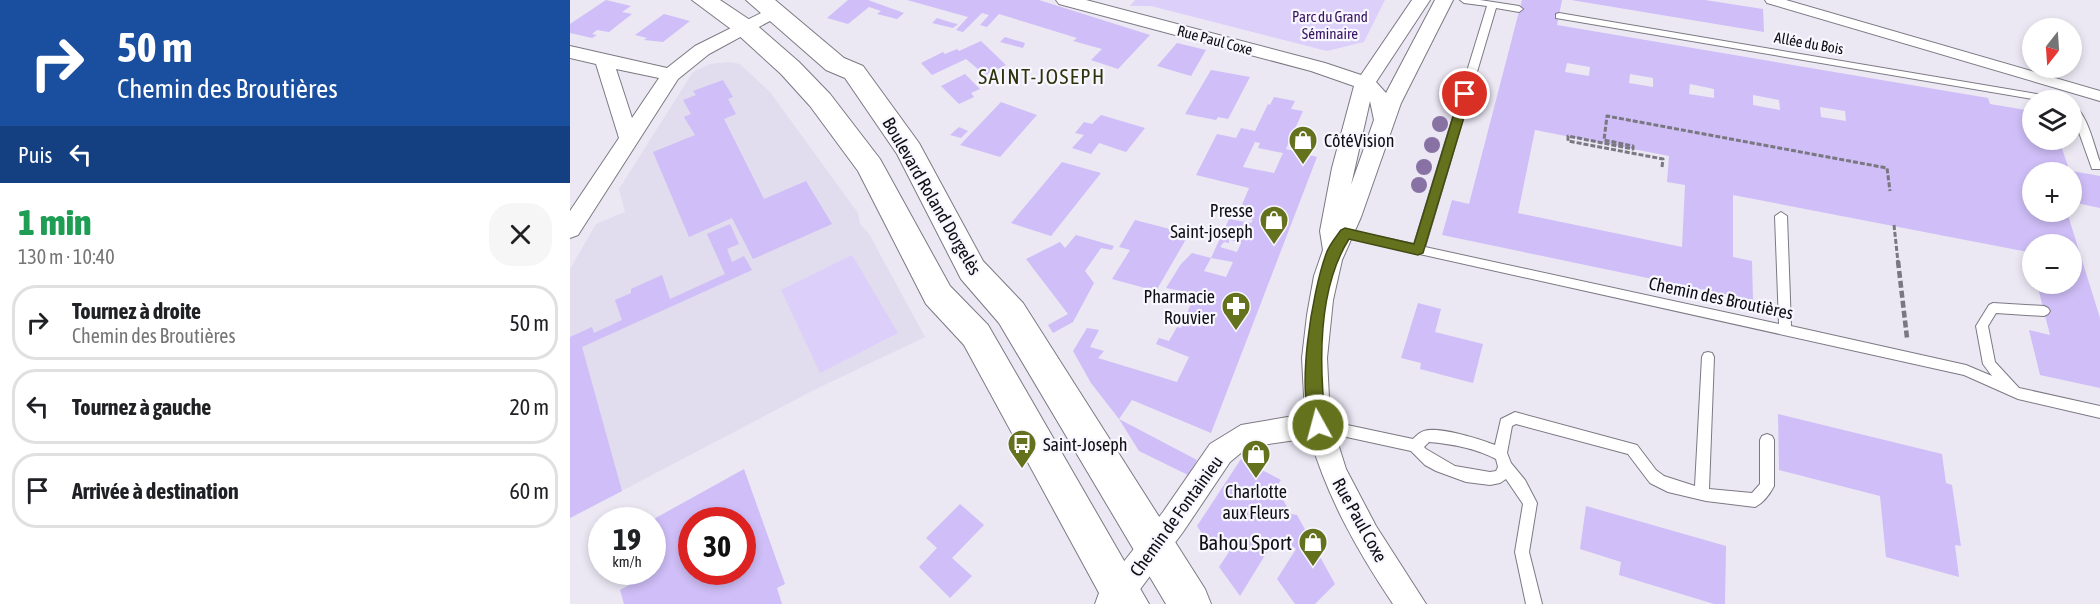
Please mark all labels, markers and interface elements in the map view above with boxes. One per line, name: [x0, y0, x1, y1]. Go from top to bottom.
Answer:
park label: Parc du Grand Séminaire: [1292, 8, 1368, 42]
north arrow: [2022, 18, 2082, 78]
map controls: [2022, 18, 2082, 294]
street label: Rue Paul Coxe: [1175, 22, 1255, 58]
text: 50 m: [117, 23, 192, 71]
icon: right: [18, 24, 96, 102]
street label: Allée du Bois: [1773, 29, 1845, 57]
district label: SAINT-JOSEPH: [978, 64, 1106, 88]
pin: [1439, 68, 1490, 119]
text: Chemin des Broutières: [117, 73, 338, 104]
icon: arrive: [1448, 77, 1481, 110]
button: layers: [2022, 90, 2082, 150]
street label: Boulevard Roland Dorgelès: [878, 113, 986, 279]
shop icon: CôtéVision: [1287, 124, 1319, 166]
place label: CôtéVision: [1324, 130, 1394, 151]
icon: left: [64, 138, 97, 171]
text: Puis: [18, 142, 52, 168]
button: +: [2022, 162, 2082, 222]
place label: Presse Saint-joseph: [1170, 200, 1253, 242]
text: 1 min: [18, 201, 92, 243]
button: close: [489, 203, 552, 266]
shop icon: Presse Saint-joseph: [1258, 204, 1290, 246]
button: −: [2022, 234, 2082, 294]
text: 130 m · 10:40: [18, 245, 115, 268]
street label: Chemin des Broutières: [1647, 272, 1795, 324]
place label: Pharmacie Rouvier: [1143, 286, 1216, 328]
pharmacy icon: Pharmacie Rouvier: [1220, 290, 1252, 332]
text: Tournez à droite: [72, 298, 201, 324]
icon: right: [21, 306, 54, 339]
text: 50 m: [509, 310, 549, 336]
text: Chemin des Broutières: [72, 324, 236, 347]
icon: left: [21, 390, 54, 423]
position arrow: [1286, 393, 1350, 457]
text: Tournez à gauche: [72, 394, 211, 420]
text: 20 m: [509, 394, 549, 420]
bus stop icon: Saint-Joseph: [1006, 428, 1038, 470]
place label: Saint-Joseph: [1043, 434, 1128, 455]
shop icon: Charlotte aux Fleurs: [1240, 438, 1272, 480]
street label: Chemin de Fontainieu: [1125, 452, 1227, 580]
icon: arrive: [21, 474, 54, 507]
street label: Rue Paul Coxe: [1328, 474, 1392, 566]
text: Arrivée à destination: [72, 478, 239, 504]
text: 60 m: [509, 478, 549, 504]
place label: Charlotte aux Fleurs: [1222, 481, 1290, 523]
speed limit sign: 30: [678, 507, 756, 585]
text: 19: [613, 522, 641, 556]
shop icon: Bahou Sport: [1297, 526, 1329, 568]
place label: Bahou Sport: [1199, 530, 1292, 554]
text: km/h: [612, 553, 642, 570]

